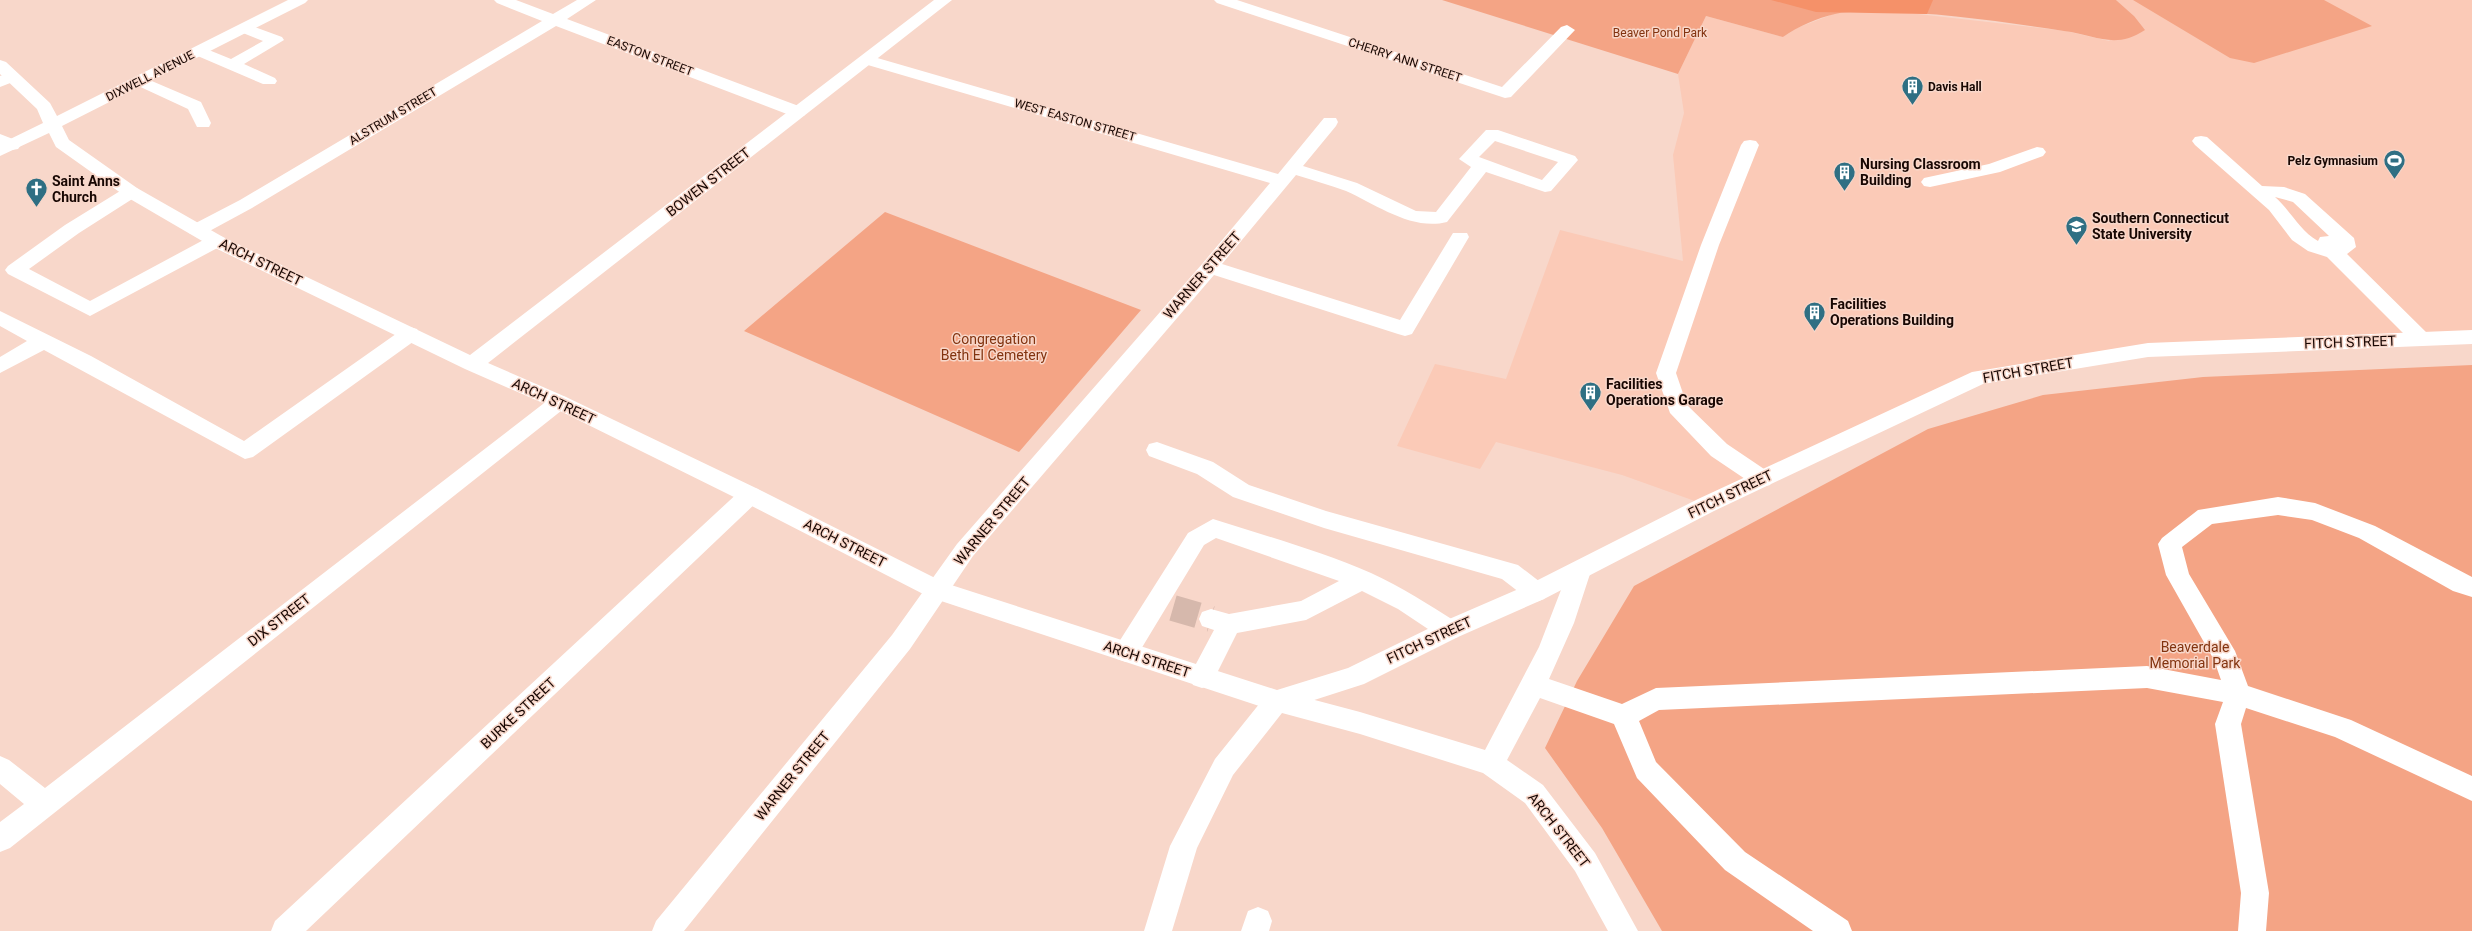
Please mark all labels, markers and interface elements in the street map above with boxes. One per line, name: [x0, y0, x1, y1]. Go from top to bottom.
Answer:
park label: Beaver Pond Park: [1613, 26, 1708, 40]
street label: EASTON STREET: [605, 33, 695, 79]
street label: CHERRY ANN STREET: [1347, 35, 1463, 85]
street label: DIXWELL AVENUE: [104, 48, 197, 104]
building icon: Davis Hall: [1900, 74, 1926, 107]
place label: Davis Hall: [1928, 80, 1982, 94]
street label: ALSTRUM STREET: [347, 84, 439, 148]
street label: WEST EASTON STREET: [1013, 96, 1137, 144]
street label: BOWEN STREET: [663, 144, 754, 220]
sports icon: Pelz Gymnasium: [2381, 148, 2407, 181]
place label: Pelz Gymnasium: [2287, 154, 2378, 168]
place label: Nursing Classroom Building: [1860, 156, 1981, 188]
building icon: Nursing Classroom Building: [1831, 159, 1857, 192]
place label: Saint Anns Church: [52, 173, 120, 205]
church icon: Saint Anns Church: [24, 176, 50, 209]
place label: Southern Connecticut State University: [2092, 210, 2229, 242]
school or university icon: Southern Connecticut State University: [2064, 213, 2090, 246]
street label: WARNER STREET: [1160, 228, 1244, 322]
street label: ARCH STREET: [217, 235, 306, 289]
place label: Facilities Operations Building: [1830, 296, 1954, 328]
building icon: Facilities Operations Building: [1801, 299, 1827, 332]
park label: Congregation Beth El Cemetery: [941, 331, 1048, 363]
street label: FITCH STREET: [2304, 332, 2397, 352]
street label: FITCH STREET: [1981, 354, 2075, 386]
street label: ARCH STREET: [510, 375, 599, 428]
place label: Facilities Operations Garage: [1606, 376, 1724, 408]
building icon: Facilities Operations Garage: [1578, 379, 1604, 412]
street label: FITCH STREET: [1685, 466, 1775, 521]
street label: WARNER STREET: [951, 473, 1034, 568]
street label: ARCH STREET: [801, 515, 889, 571]
street label: DIX STREET: [244, 590, 314, 649]
street label: FITCH STREET: [1384, 613, 1475, 667]
street label: ARCH STREET: [1102, 637, 1193, 681]
park label: Beaverdale Memorial Park: [2150, 639, 2241, 671]
street label: BURKE STREET: [477, 674, 559, 752]
street label: WARNER STREET: [751, 728, 833, 824]
street label: ARCH STREET: [1525, 790, 1593, 871]

